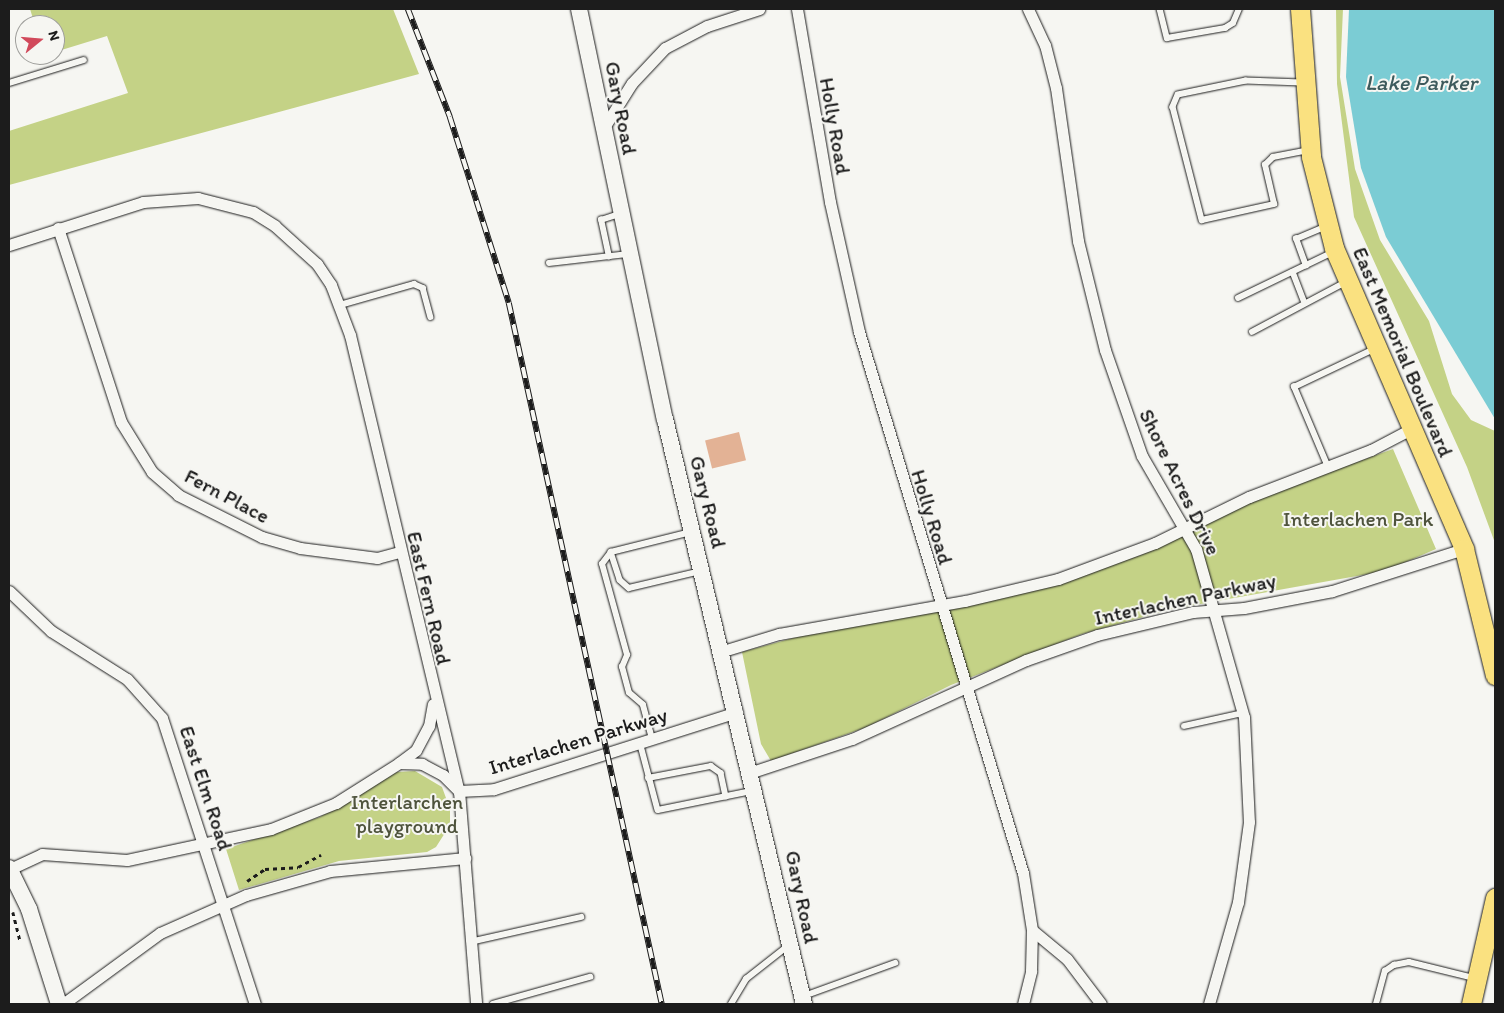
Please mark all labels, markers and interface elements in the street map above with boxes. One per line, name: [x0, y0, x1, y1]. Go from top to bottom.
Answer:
north arrow: [15, 15, 65, 65]
text: N: [44, 29, 63, 43]
street label: Gary Road: [600, 60, 642, 156]
water label: Lake Parker: [1365, 70, 1477, 96]
street label: Holly Road: [814, 76, 856, 176]
street label: East Memorial Boulevard: [1347, 243, 1459, 461]
street label: Shore Acres Drive: [1134, 405, 1226, 559]
street label: Gary Road: [684, 454, 732, 550]
street label: Fern Place: [180, 463, 274, 529]
street label: Holly Road: [906, 467, 958, 567]
park label: Interlachen Park: [1283, 506, 1433, 532]
street label: East Fern Road: [402, 530, 456, 666]
street label: Interlachen Parkway: [1092, 567, 1278, 631]
street label: Interlachen Parkway: [486, 702, 670, 780]
street label: East Elm Road: [174, 723, 238, 853]
park label: Interlarchen playground: [351, 789, 463, 839]
street label: Gary Road: [780, 849, 824, 945]

